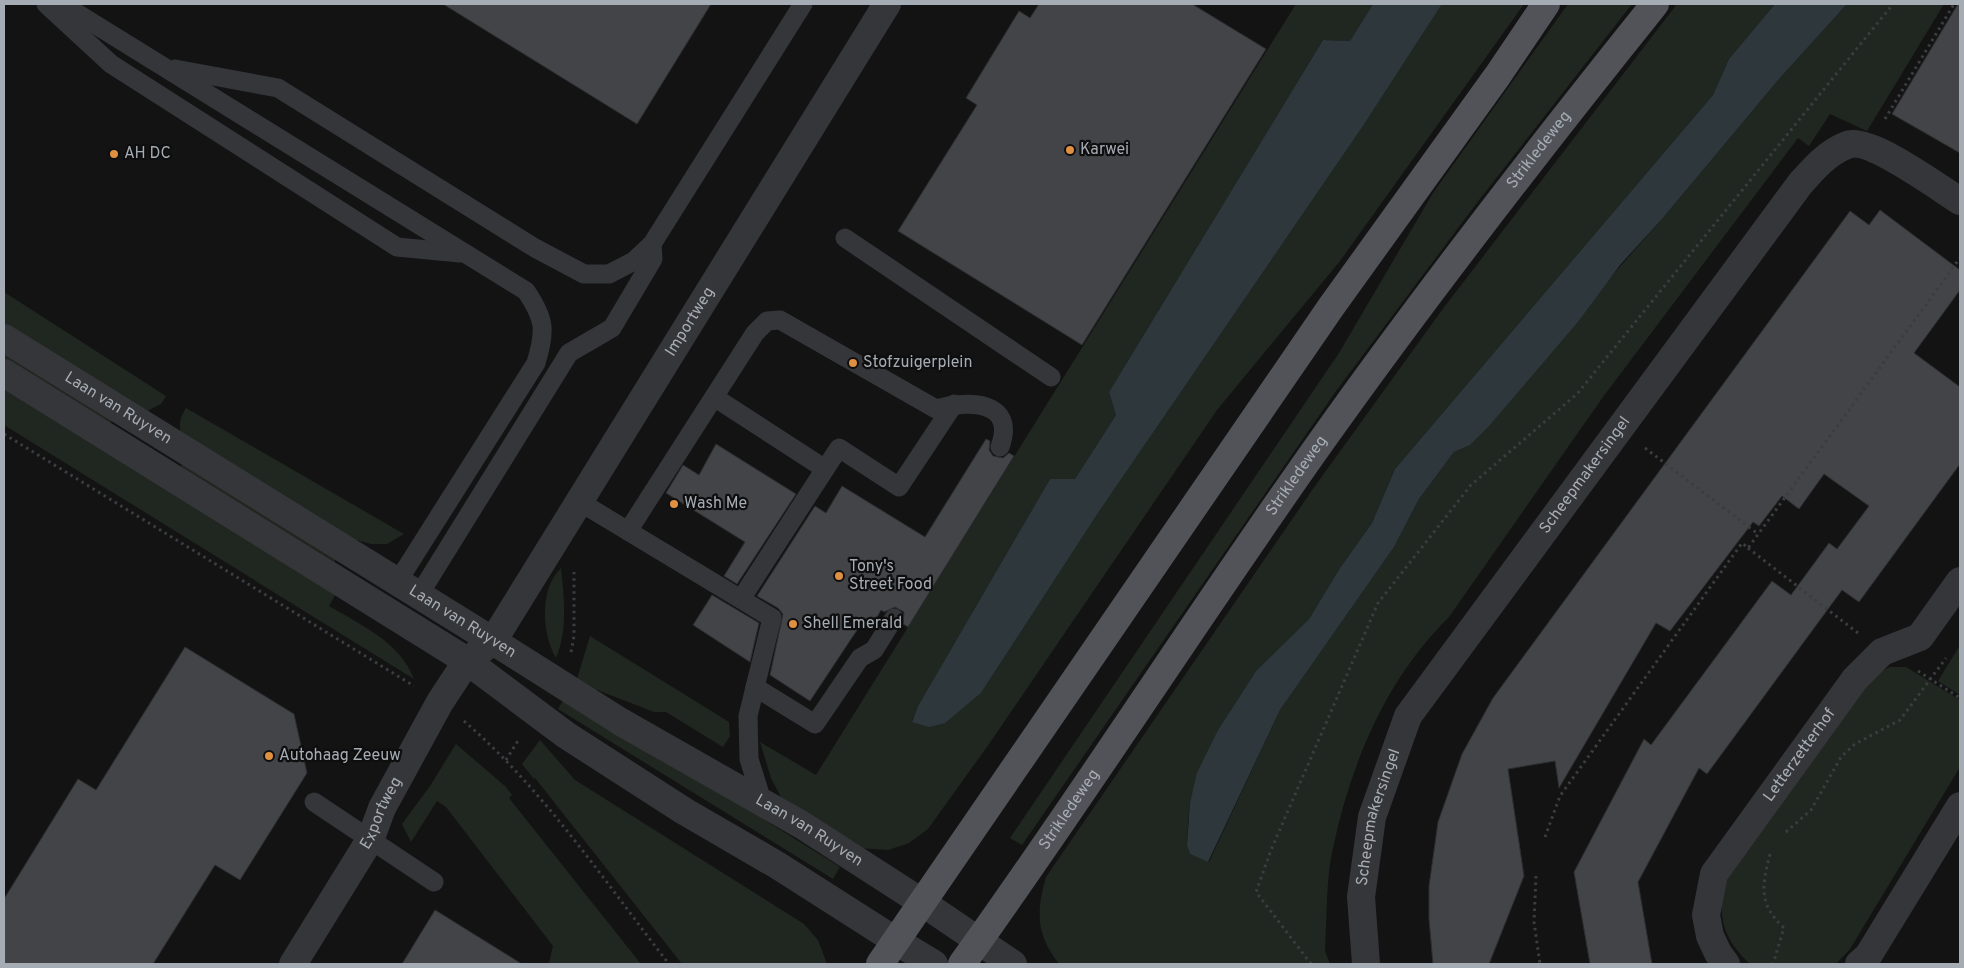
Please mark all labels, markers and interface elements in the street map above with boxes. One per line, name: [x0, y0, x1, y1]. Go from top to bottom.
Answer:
street label: Strikledeweg: [1503, 107, 1576, 193]
place label: Karwei: [1080, 140, 1129, 160]
place label: AH DC: [124, 144, 171, 164]
marker: Karwei: [1064, 144, 1076, 156]
marker: AH DC: [108, 148, 120, 160]
street label: Importweg: [661, 284, 719, 360]
place label: Stofzuigerplein: [863, 353, 972, 373]
marker: Stofzuigerplein: [847, 357, 859, 369]
street label: Laan van Ruyven: [61, 368, 175, 449]
street label: Scheepmakersingel: [1535, 413, 1635, 538]
street label: Strikledeweg: [1262, 432, 1332, 520]
place label: Wash Me: [684, 494, 747, 514]
marker: Wash Me: [668, 498, 680, 510]
place label: Tony's Street Food: [849, 557, 932, 595]
marker: Tony's Street Food: [833, 570, 845, 582]
street label: Laan van Ruyven: [405, 581, 519, 663]
place label: Shell Emerald: [803, 614, 902, 634]
marker: Shell Emerald: [787, 618, 799, 630]
street label: Letterzetterhof: [1759, 704, 1841, 806]
place label: Autohaag Zeeuw: [279, 746, 401, 766]
street label: Scheepmakersingel: [1353, 746, 1405, 887]
marker: Autohaag Zeeuw: [263, 750, 275, 762]
street label: Strikledeweg: [1035, 766, 1104, 854]
street label: Exportweg: [356, 774, 407, 853]
street label: Laan van Ruyven: [752, 790, 866, 871]

